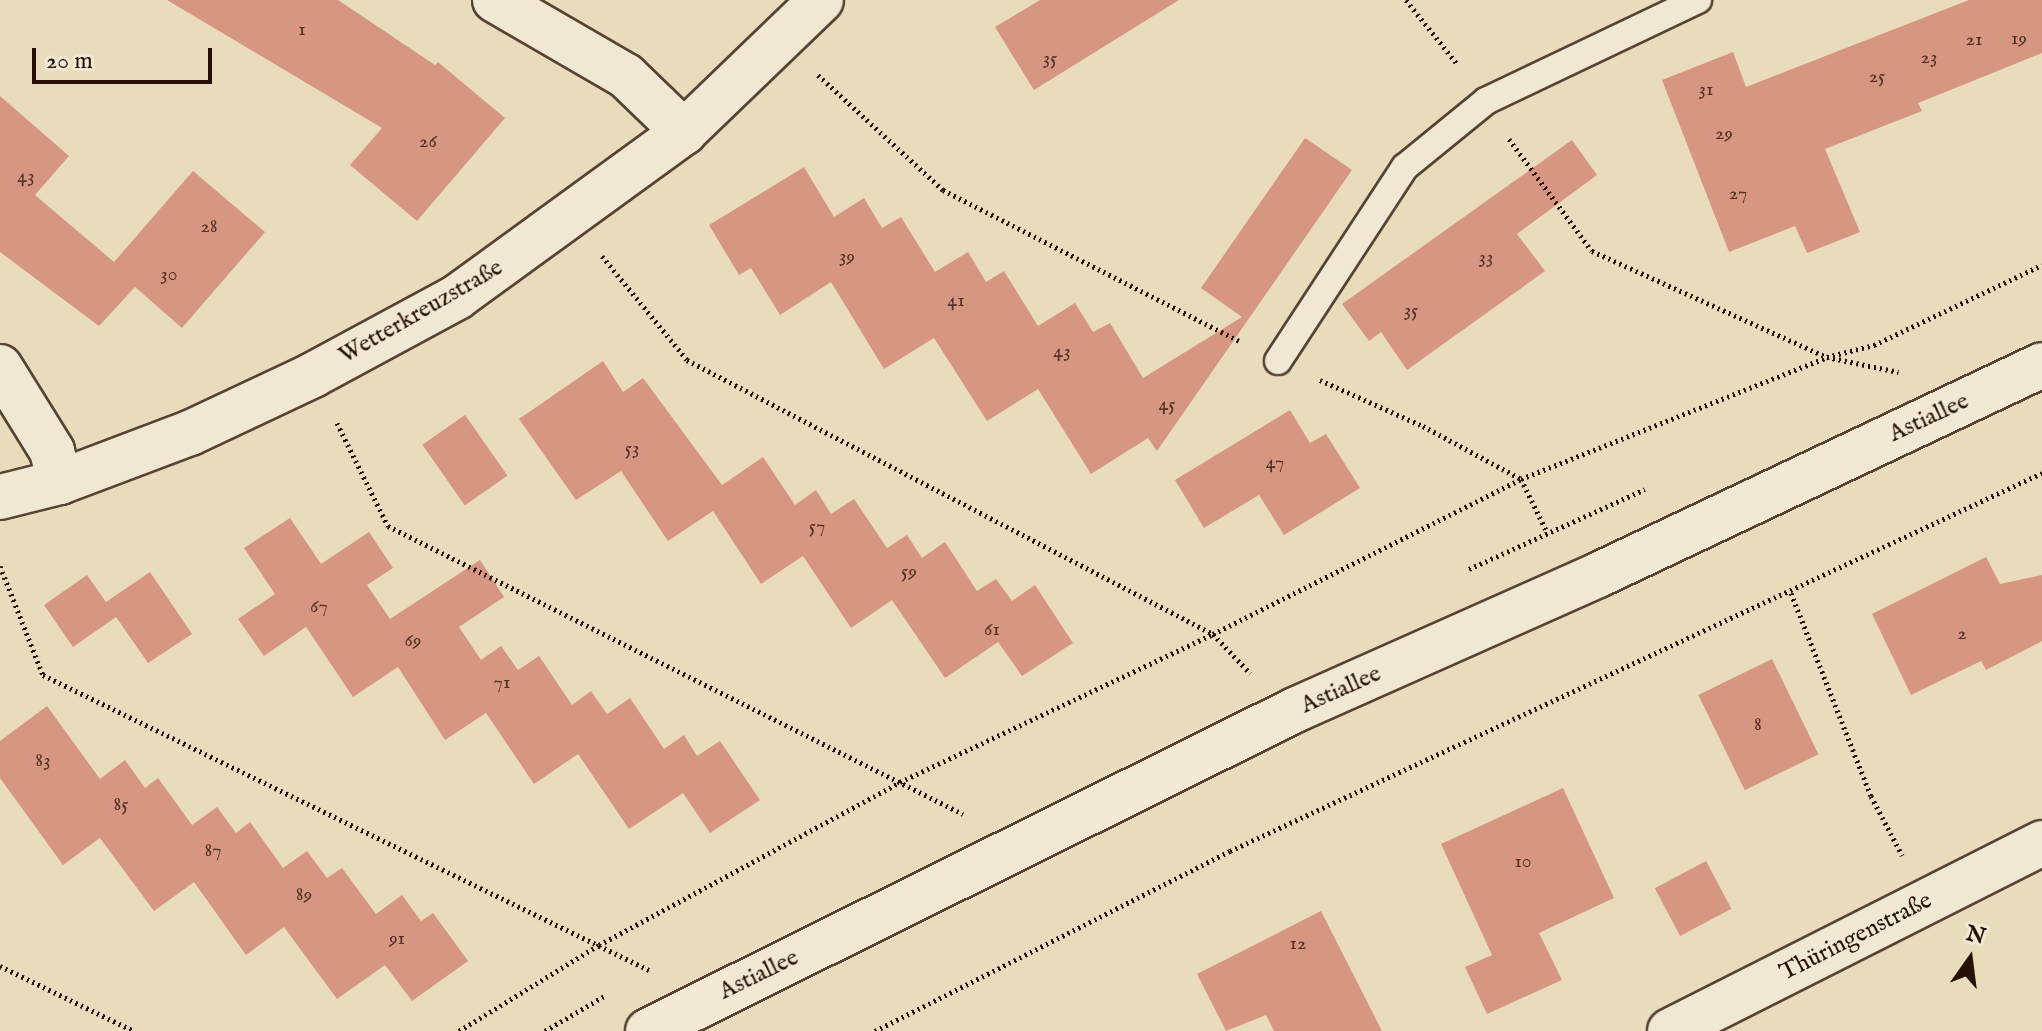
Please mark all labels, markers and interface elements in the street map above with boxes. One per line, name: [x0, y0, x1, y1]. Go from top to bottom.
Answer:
house number: 1: [298, 17, 306, 41]
house number: 19: [2011, 26, 2027, 50]
house number: 21: [1966, 27, 1982, 51]
scale bar: [36, 32, 216, 82]
house number: 23: [1921, 45, 1937, 69]
text: 20 m: [46, 46, 93, 77]
house number: 35: [1043, 46, 1057, 70]
house number: 25: [1869, 64, 1885, 88]
house number: 31: [1699, 77, 1713, 101]
house number: 29: [1715, 121, 1733, 145]
house number: 26: [419, 129, 437, 153]
house number: 43: [17, 164, 35, 188]
house number: 27: [1729, 181, 1747, 205]
house number: 28: [200, 214, 218, 238]
house number: 39: [839, 244, 855, 268]
house number: 33: [1479, 245, 1493, 269]
street label: Wetterkreuzstraße: [334, 253, 508, 371]
house number: 30: [160, 262, 178, 286]
house number: 41: [947, 288, 965, 312]
house number: 35: [1404, 298, 1418, 322]
house number: 43: [1053, 339, 1071, 363]
street label: Astiallee: [1885, 387, 1973, 449]
house number: 45: [1159, 392, 1175, 416]
house number: 53: [625, 436, 639, 460]
house number: 47: [1266, 450, 1284, 474]
house number: 57: [809, 514, 825, 538]
house number: 59: [901, 559, 917, 583]
house number: 67: [310, 594, 328, 618]
house number: 61: [984, 617, 1000, 641]
house number: 2: [1957, 621, 1967, 645]
house number: 69: [404, 628, 422, 652]
street label: Astiallee: [1296, 660, 1386, 720]
house number: 71: [494, 670, 510, 694]
house number: 8: [1754, 712, 1762, 736]
house number: 83: [35, 748, 51, 772]
house number: 85: [113, 792, 129, 816]
house number: 87: [204, 838, 222, 862]
house number: 10: [1514, 849, 1532, 873]
house number: 89: [296, 882, 312, 906]
street label: Thüringenstraße: [1775, 886, 1937, 988]
north arrow: [1930, 919, 2010, 999]
text: N: [1963, 920, 1988, 952]
house number: 91: [389, 926, 405, 950]
house number: 12: [1290, 931, 1306, 955]
street label: Astiallee: [715, 943, 803, 1007]

